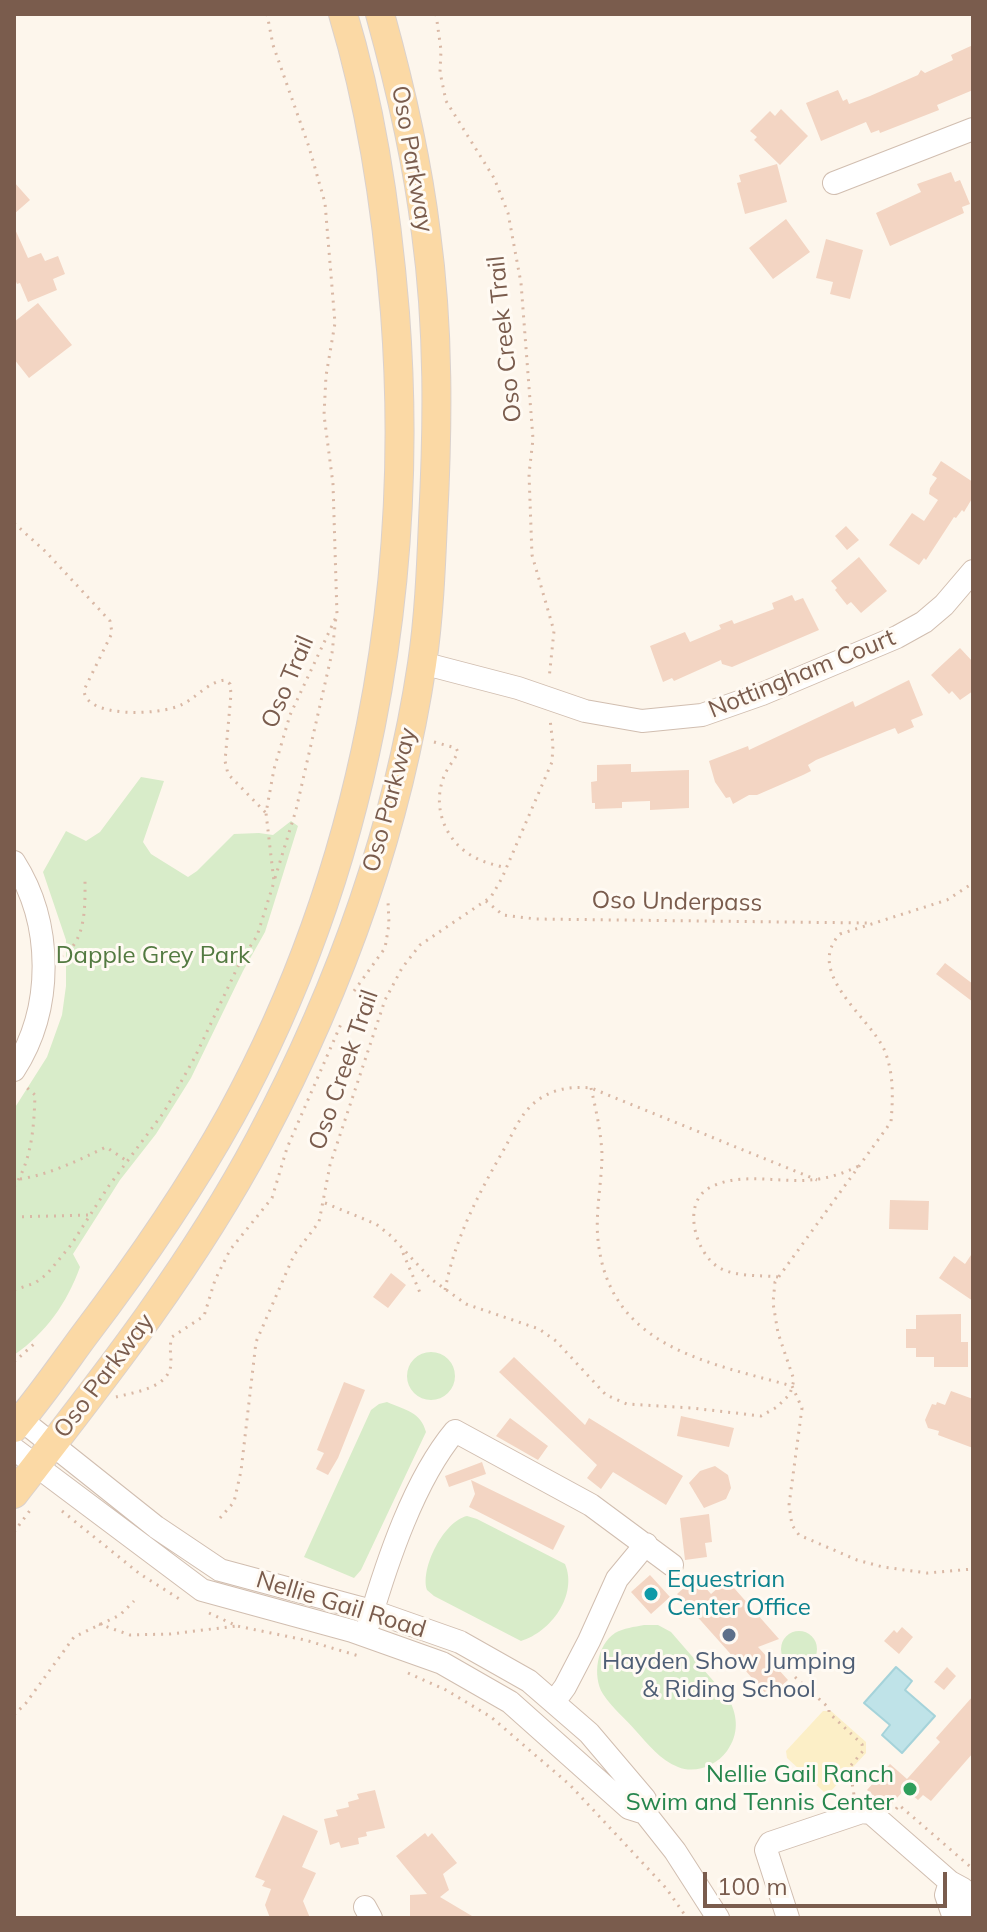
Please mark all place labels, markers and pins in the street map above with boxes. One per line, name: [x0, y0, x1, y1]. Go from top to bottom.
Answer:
place label: Equestrian Center Office: [667, 1566, 811, 1622]
marker: Equestrian Center Office: [642, 1585, 660, 1603]
marker: Hayden Show Jumping & Riding School: [720, 1626, 738, 1644]
place label: Hayden Show Jumping & Riding School: [602, 1648, 856, 1704]
place label: Nellie Gail Ranch Swim and Tennis Center: [626, 1761, 894, 1817]
marker: Nellie Gail Ranch Swim and Tennis Center: [901, 1780, 919, 1798]

